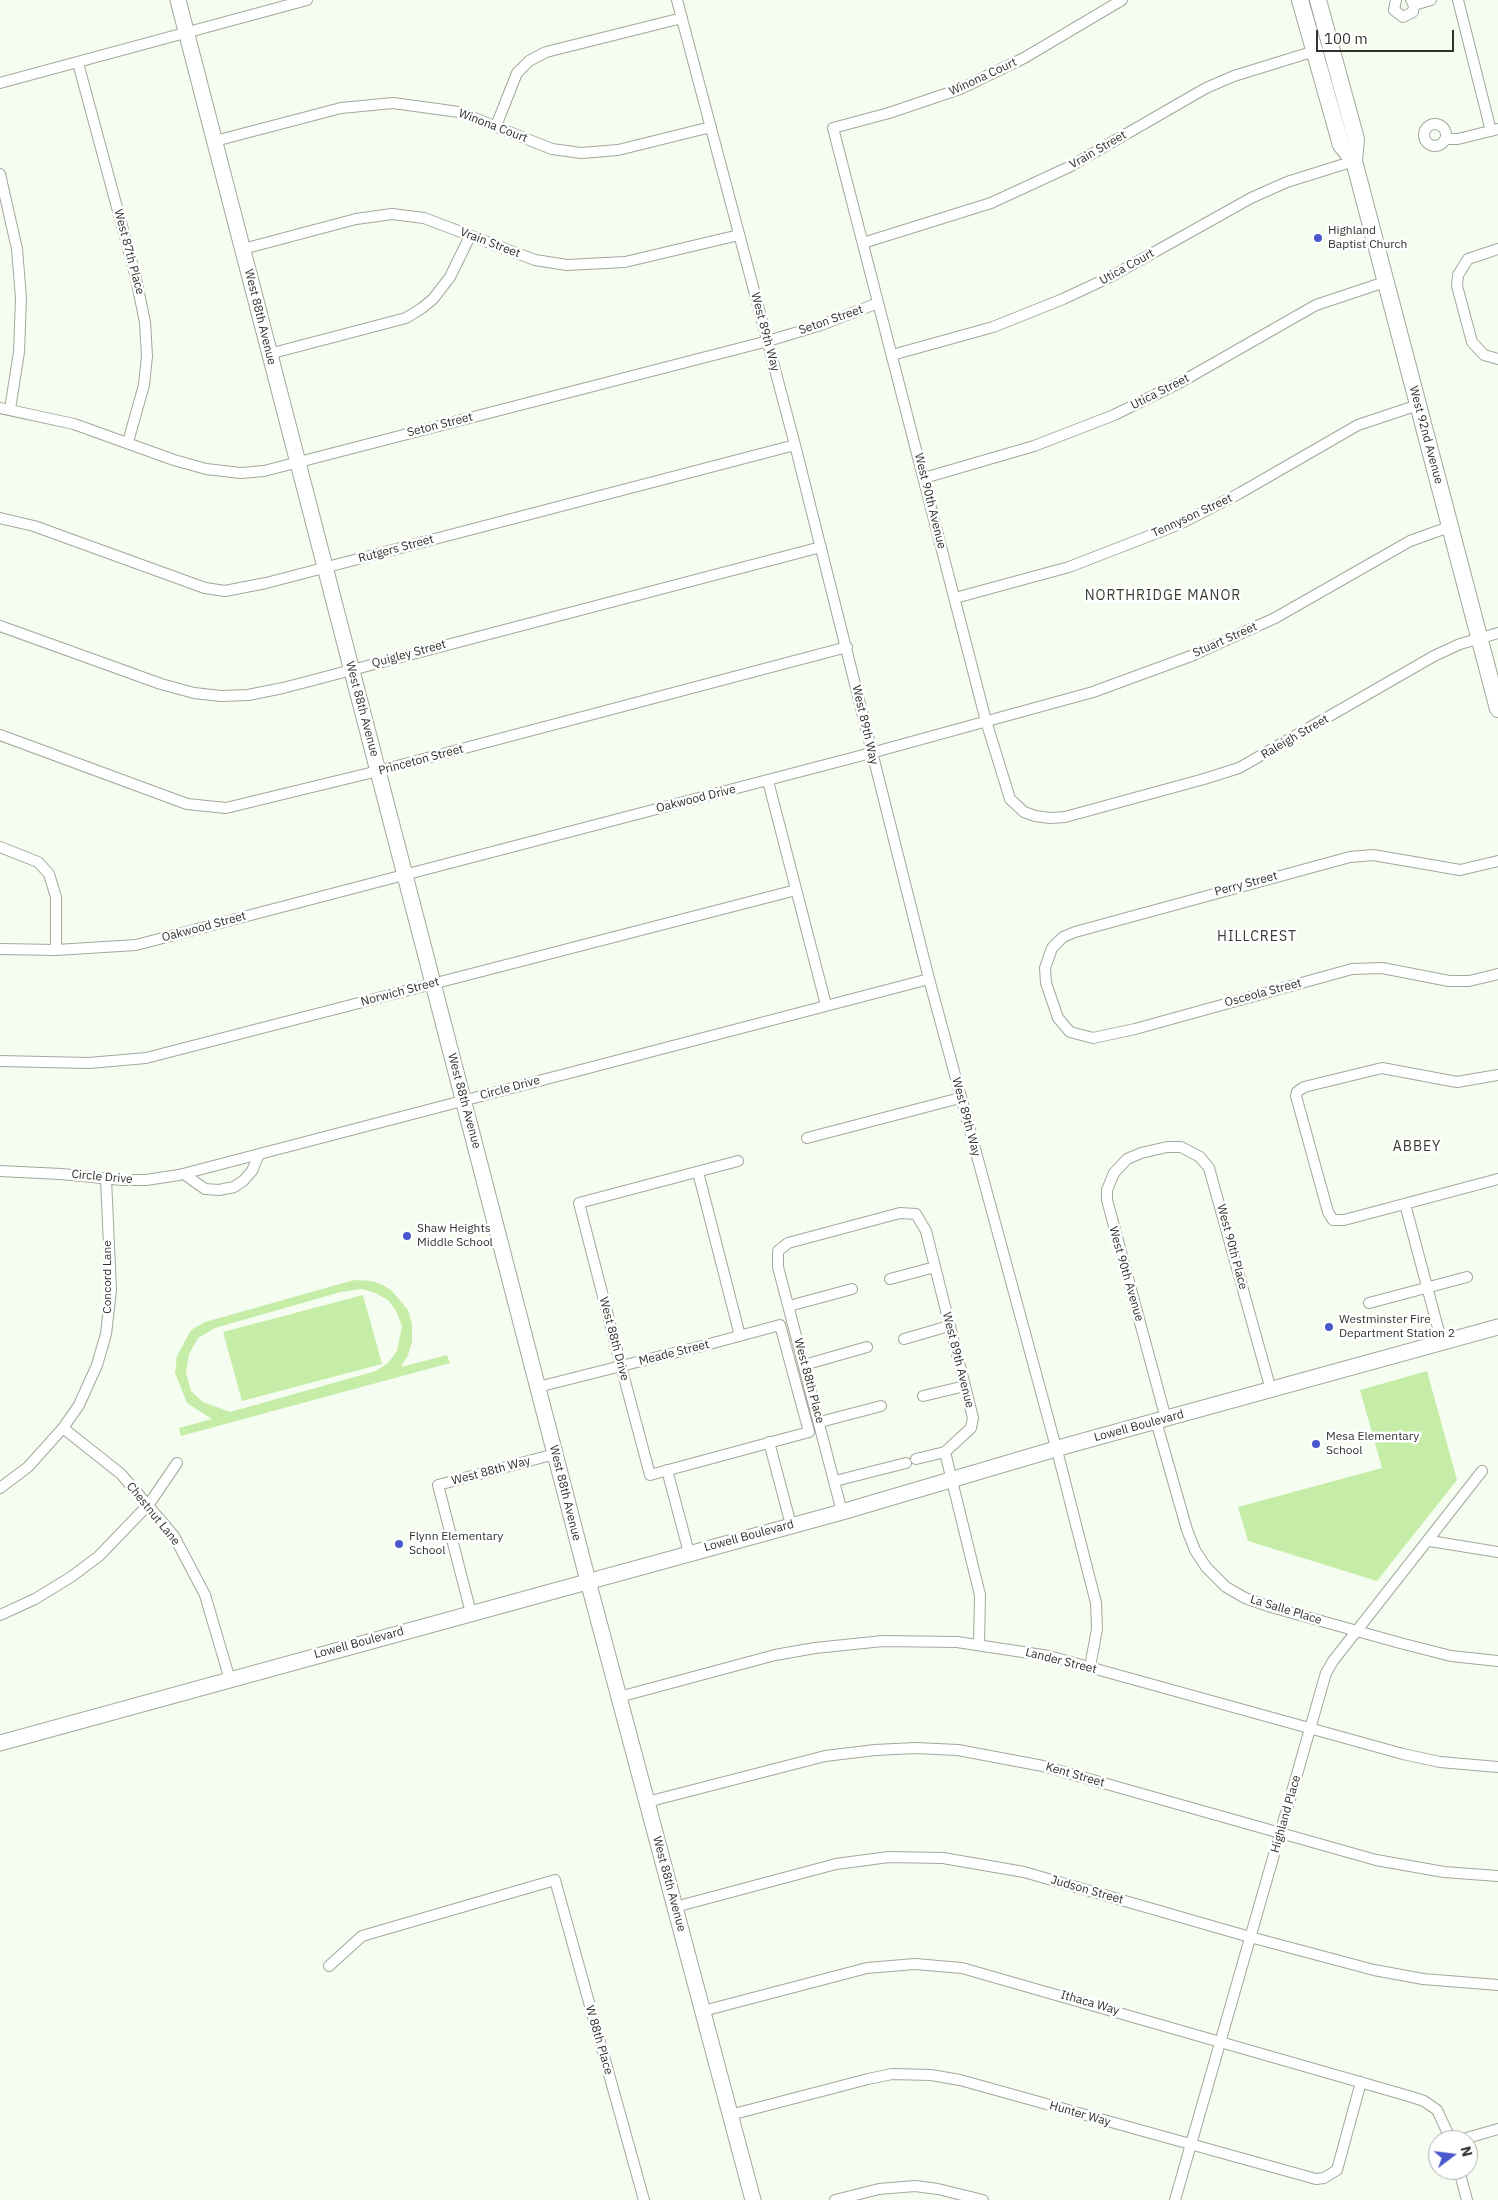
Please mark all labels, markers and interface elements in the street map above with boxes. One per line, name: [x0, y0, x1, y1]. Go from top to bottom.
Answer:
scale bar: [1318, 20, 1456, 52]
text: 100 m: [1324, 29, 1368, 48]
street label: Winona Court: [947, 55, 1019, 99]
street label: Winona Court: [456, 106, 530, 146]
street label: Vrain Street: [1067, 128, 1129, 172]
street label: West 87th Place: [111, 208, 147, 296]
place label: Highland Baptist Church: [1328, 224, 1407, 252]
street label: Vrain Street: [458, 225, 522, 261]
marker: Highland Baptist Church: [1312, 232, 1324, 244]
street label: Utica Court: [1097, 246, 1157, 288]
street label: West 88th Avenue: [241, 268, 279, 366]
street label: West 89th Way: [748, 291, 782, 373]
street label: Seton Street: [797, 302, 865, 338]
street label: Utica Street: [1128, 371, 1192, 413]
street label: West 92nd Avenue: [1406, 384, 1446, 486]
street label: Seton Street: [406, 410, 474, 440]
street label: West 90th Avenue: [911, 452, 949, 550]
street label: Tennyson Street: [1149, 491, 1235, 541]
street label: Rutgers Street: [357, 532, 435, 566]
district label: NORTHRIDGE MANOR: [1083, 588, 1243, 604]
street label: Stuart Street: [1191, 619, 1259, 661]
street label: Quigley Street: [370, 637, 448, 671]
street label: West 88th Avenue: [342, 660, 382, 758]
street label: West 89th Way: [849, 684, 881, 766]
street label: Raleigh Street: [1259, 712, 1331, 762]
street label: Princeton Street: [377, 742, 465, 778]
street label: Oakwood Drive: [655, 782, 737, 816]
street label: Perry Street: [1213, 869, 1279, 899]
street label: Oakwood Street: [160, 909, 248, 945]
district label: HILLCREST: [1216, 929, 1298, 945]
street label: Norwich Street: [359, 975, 441, 1009]
street label: Osceola Street: [1223, 976, 1303, 1010]
street label: West 88th Avenue: [444, 1052, 484, 1150]
street label: Circle Drive: [478, 1073, 542, 1103]
street label: West 89th Way: [949, 1076, 983, 1158]
district label: ABBEY: [1392, 1139, 1442, 1155]
street label: Circle Drive: [71, 1167, 133, 1187]
street label: West 90th Place: [1214, 1203, 1250, 1291]
place label: Shaw Heights Middle School: [417, 1222, 493, 1250]
street label: West 90th Avenue: [1106, 1225, 1146, 1323]
marker: Shaw Heights Middle School: [401, 1230, 413, 1242]
street label: Concord Lane: [101, 1240, 115, 1314]
street label: West 88th Drive: [596, 1296, 632, 1382]
street label: West 89th Avenue: [939, 1311, 977, 1409]
place label: Westminster Fire Department Station 2: [1339, 1313, 1455, 1341]
marker: Westminster Fire Department Station 2: [1323, 1321, 1335, 1333]
street label: Meade Street: [637, 1337, 711, 1369]
street label: West 88th Place: [791, 1337, 827, 1425]
street label: Lowell Boulevard: [1093, 1407, 1185, 1445]
place label: Mesa Elementary School: [1326, 1430, 1419, 1458]
marker: Mesa Elementary School: [1310, 1438, 1322, 1450]
street label: West 88th Avenue: [546, 1444, 584, 1542]
street label: West 88th Way: [450, 1454, 532, 1488]
street label: Chestnut Lane: [123, 1479, 183, 1549]
street label: Lowell Boulevard: [703, 1517, 795, 1555]
place label: Flynn Elementary School: [409, 1530, 503, 1558]
marker: Flynn Elementary School: [393, 1538, 405, 1550]
street label: La Salle Place: [1249, 1592, 1323, 1628]
street label: Lowell Boulevard: [313, 1624, 405, 1662]
street label: Lander Street: [1024, 1645, 1098, 1677]
street label: Kent Street: [1044, 1760, 1106, 1790]
street label: Highland Place: [1268, 1773, 1304, 1855]
street label: West 88th Avenue: [649, 1835, 689, 1933]
street label: Judson Street: [1049, 1873, 1125, 1907]
street label: Ithaca Way: [1059, 1988, 1121, 2018]
street label: W 88th Place: [582, 2004, 616, 2076]
street label: Hunter Way: [1048, 2098, 1112, 2130]
north arrow: [1428, 2130, 1478, 2180]
text: N: [1457, 2144, 1477, 2159]

